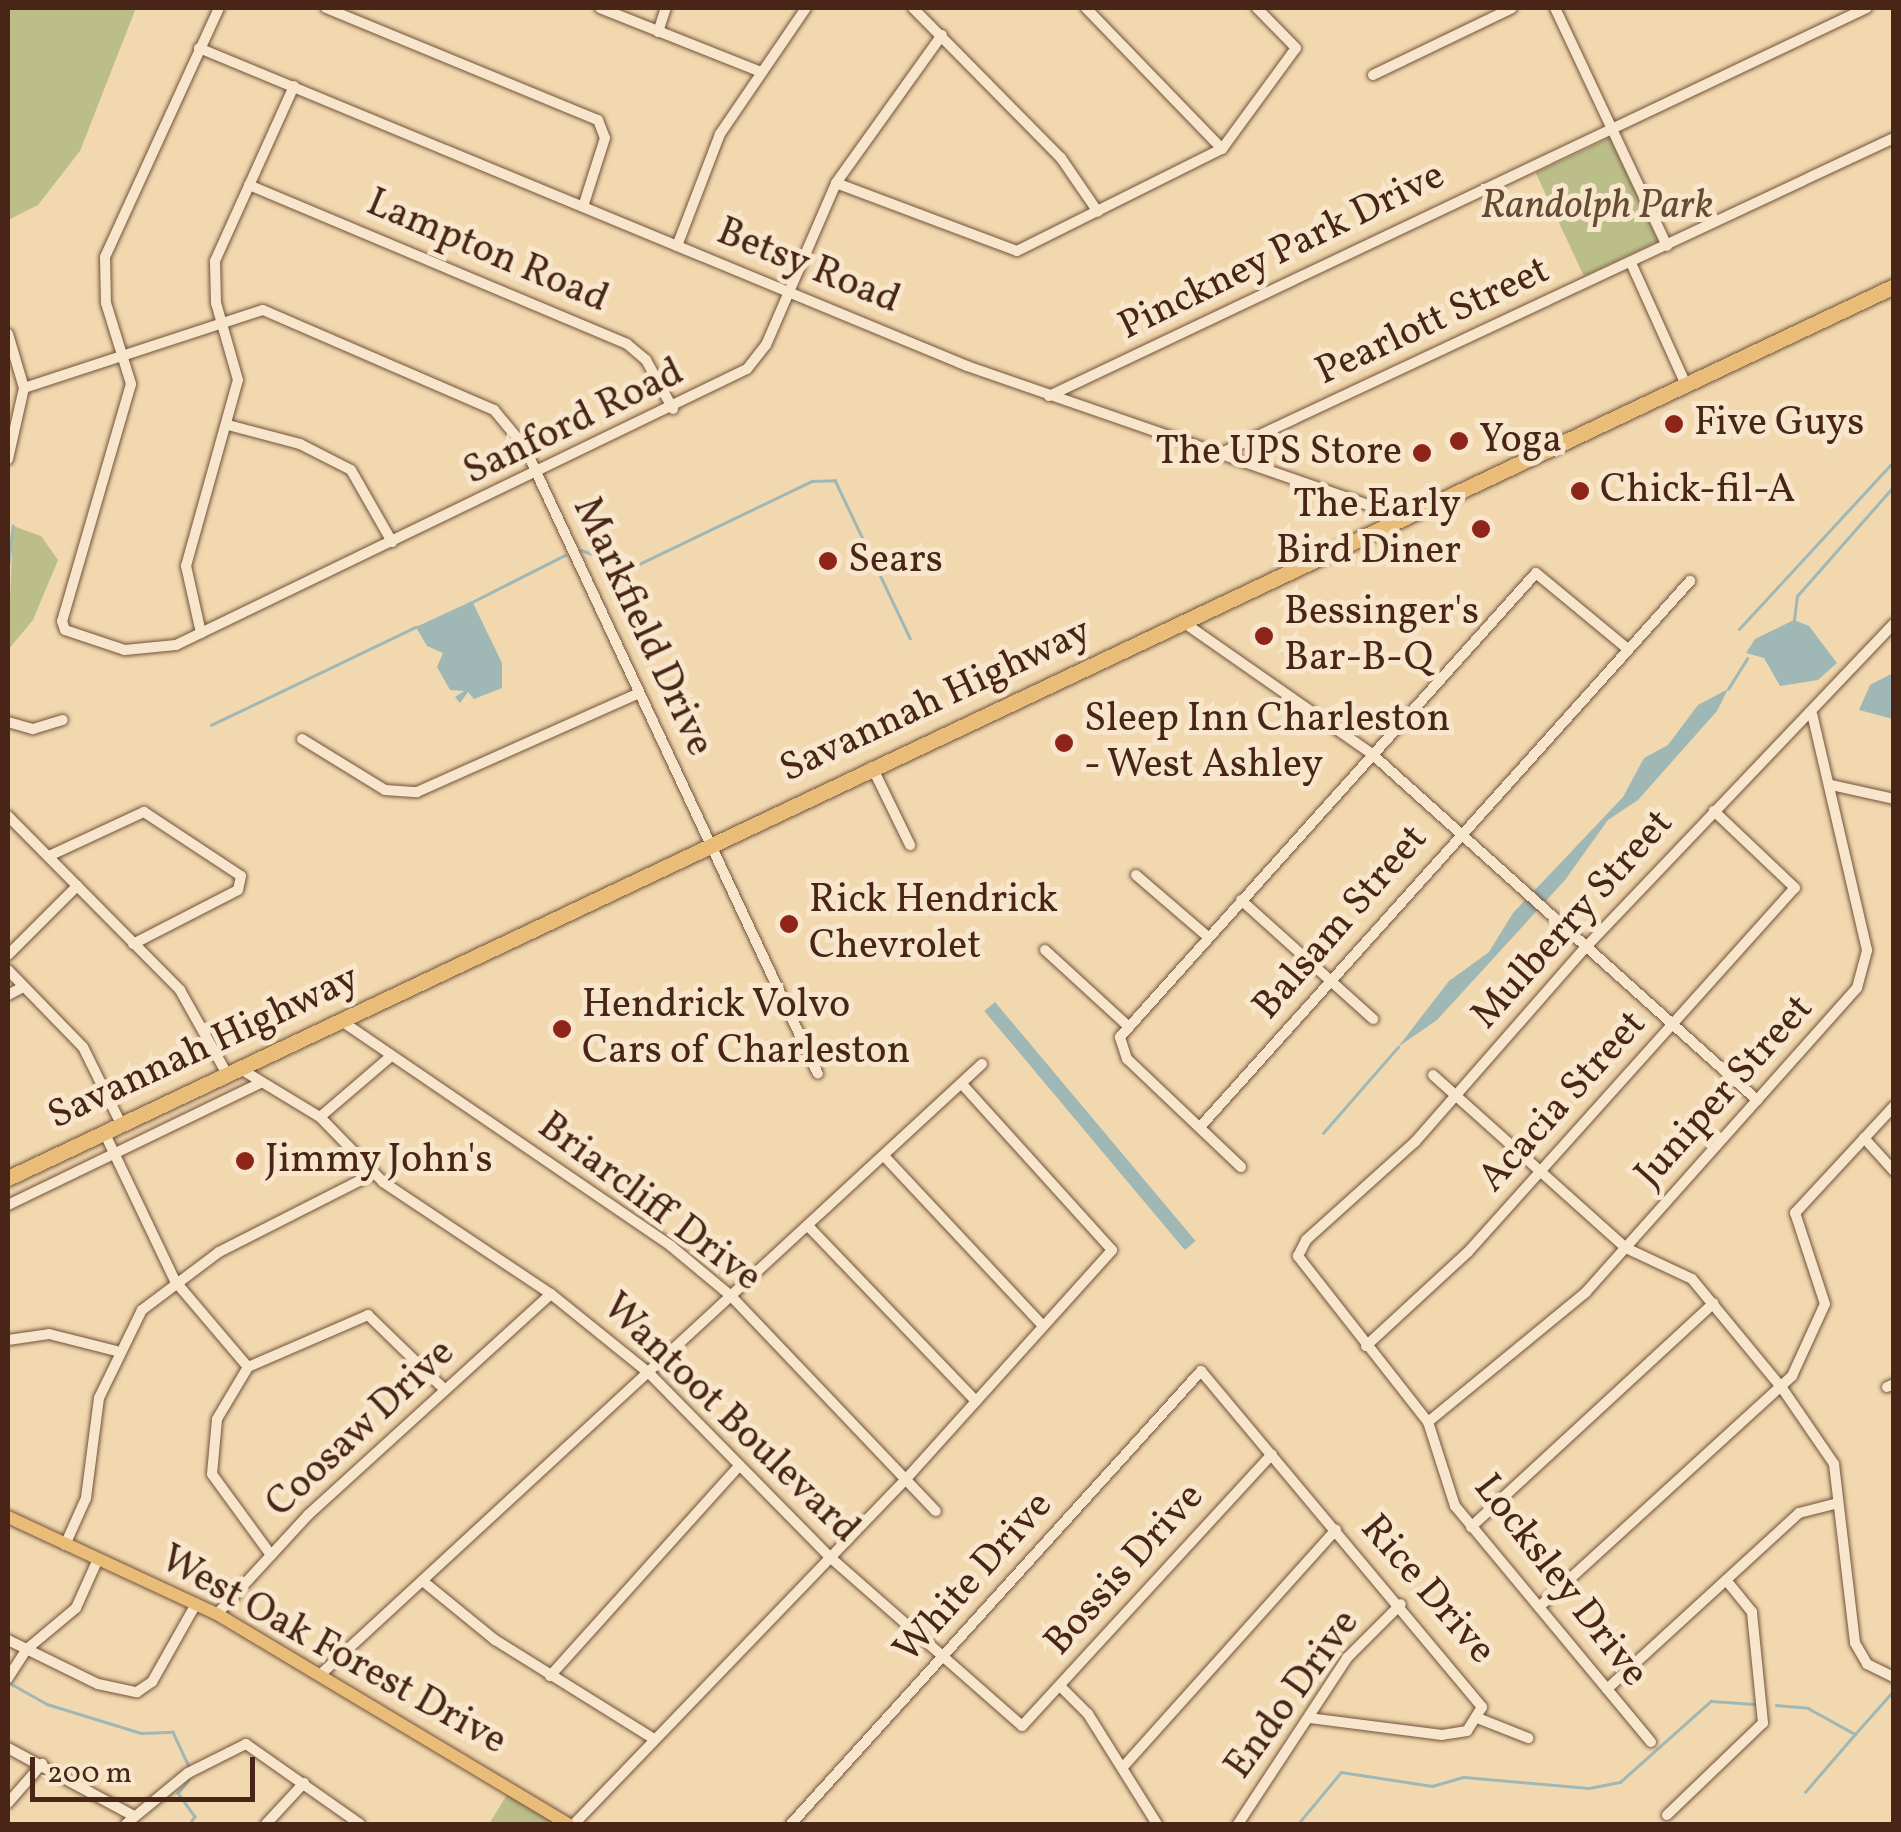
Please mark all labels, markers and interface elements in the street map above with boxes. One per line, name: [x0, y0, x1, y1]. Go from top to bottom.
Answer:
street label: Pinckney Park Drive: [1111, 152, 1453, 352]
street label: Lampton Road: [359, 180, 615, 324]
park label: Randolph Park: [1481, 183, 1713, 231]
street label: Betsy Road: [709, 208, 907, 326]
street label: Pearlott Street: [1309, 247, 1557, 397]
street label: Sanford Road: [456, 349, 692, 497]
place label: Five Guys: [1694, 400, 1864, 448]
marker: Five Guys: [1663, 413, 1685, 435]
place label: Yoga: [1479, 417, 1562, 465]
place label: The UPS Store: [1156, 429, 1402, 477]
marker: Yoga: [1448, 430, 1470, 452]
marker: The UPS Store: [1411, 442, 1433, 464]
place label: Chick-fil-A: [1600, 467, 1795, 515]
marker: Chick-fil-A: [1569, 480, 1591, 502]
place label: The Early Bird Diner: [1276, 482, 1461, 576]
street label: Markfield Drive: [561, 490, 723, 764]
marker: The Early Bird Diner: [1470, 518, 1492, 540]
place label: Sears: [848, 537, 943, 585]
marker: Sears: [817, 550, 839, 572]
place label: Bessinger's Bar-B-Q: [1284, 589, 1479, 683]
street label: Savannah Highway: [773, 608, 1099, 794]
marker: Bessinger's Bar-B-Q: [1253, 625, 1275, 647]
place label: Sleep Inn Charleston - West Ashley: [1084, 696, 1450, 790]
marker: Sleep Inn Charleston - West Ashley: [1053, 732, 1075, 754]
street label: Mulberry Street: [1462, 800, 1684, 1040]
street label: Balsam Street: [1243, 816, 1439, 1030]
place label: Rick Hendrick Chevrolet: [809, 877, 1058, 971]
marker: Rick Hendrick Chevrolet: [778, 913, 800, 935]
street label: Savannah Highway: [41, 955, 367, 1141]
place label: Hendrick Volvo Cars of Charleston: [582, 982, 906, 1076]
street label: Juniper Street: [1626, 986, 1824, 1198]
street label: Acacia Street: [1469, 1001, 1657, 1203]
marker: Hendrick Volvo Cars of Charleston: [551, 1018, 573, 1040]
street label: Briarcliff Drive: [529, 1105, 769, 1301]
place label: Jimmy John's: [265, 1137, 494, 1185]
marker: Jimmy John's: [234, 1150, 256, 1172]
street label: Wantoot Boulevard: [591, 1284, 869, 1554]
street label: Coosaw Drive: [256, 1329, 466, 1529]
street label: Locksley Drive: [1462, 1465, 1658, 1697]
street label: Bossis Drive: [1035, 1474, 1215, 1666]
street label: White Drive: [885, 1482, 1063, 1674]
street label: Rice Drive: [1349, 1506, 1505, 1674]
street label: West Oak Forest Drive: [152, 1536, 514, 1766]
street label: Endo Drive: [1216, 1601, 1370, 1789]
scale bar: [35, 1737, 260, 1799]
text: 200 m: [47, 1753, 132, 1795]

